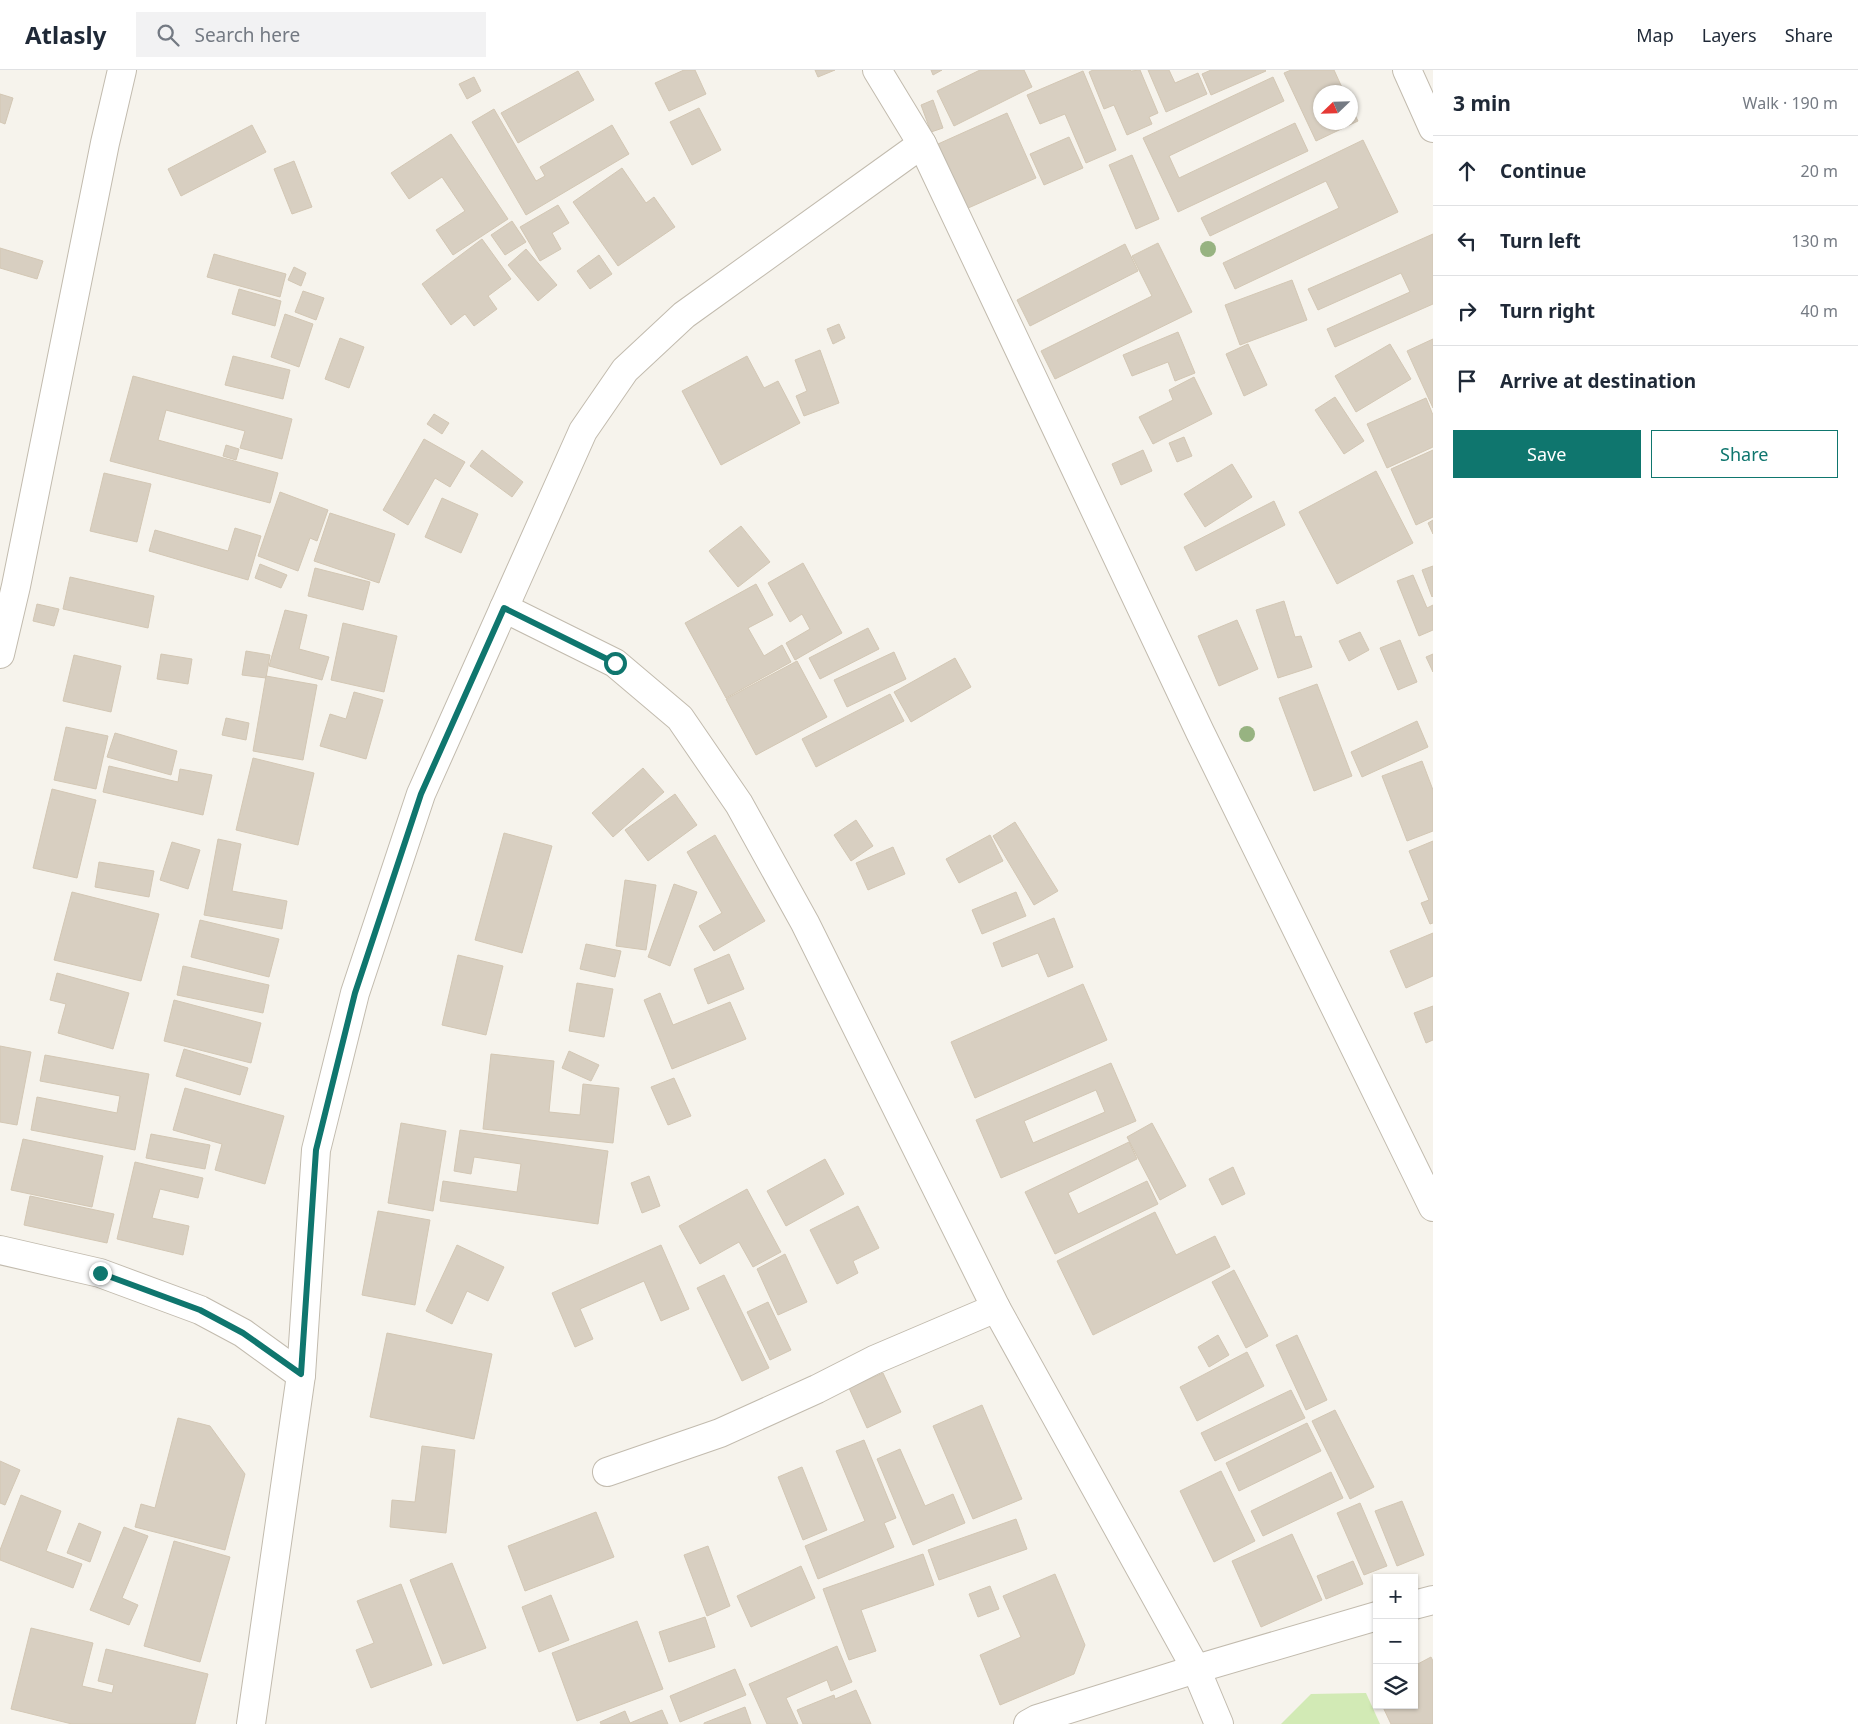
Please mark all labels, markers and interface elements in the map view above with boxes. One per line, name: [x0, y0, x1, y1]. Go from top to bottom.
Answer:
search box: [136, 12, 486, 57]
text: Atlasly: [25, 18, 106, 51]
icon: search: [154, 21, 182, 49]
text: Search here: [194, 22, 300, 48]
text: Map: [1636, 23, 1674, 47]
text: Layers: [1702, 23, 1757, 47]
text: Share: [1785, 23, 1833, 47]
north arrow: [1313, 85, 1358, 130]
text: 3 min: [1453, 89, 1511, 117]
text: Walk · 190 m: [1743, 92, 1838, 114]
icon: ahead: [1453, 157, 1481, 185]
text: Continue: [1500, 158, 1586, 184]
text: 20 m: [1801, 160, 1838, 182]
icon: left: [1453, 227, 1481, 255]
text: Turn left: [1500, 228, 1581, 254]
text: 130 m: [1791, 230, 1838, 252]
icon: right: [1453, 297, 1481, 325]
text: Turn right: [1500, 298, 1595, 324]
text: 40 m: [1801, 300, 1838, 322]
icon: arrive: [1453, 367, 1481, 395]
text: Arrive at destination: [1500, 368, 1696, 394]
button: Save: [1453, 430, 1641, 478]
button: Share: [1651, 430, 1838, 478]
route start: [604, 652, 627, 675]
route end: [89, 1262, 112, 1285]
map controls: [1373, 1574, 1418, 1709]
button: +: [1373, 1574, 1418, 1619]
button: −: [1373, 1619, 1418, 1664]
button: layers: [1373, 1664, 1418, 1709]

